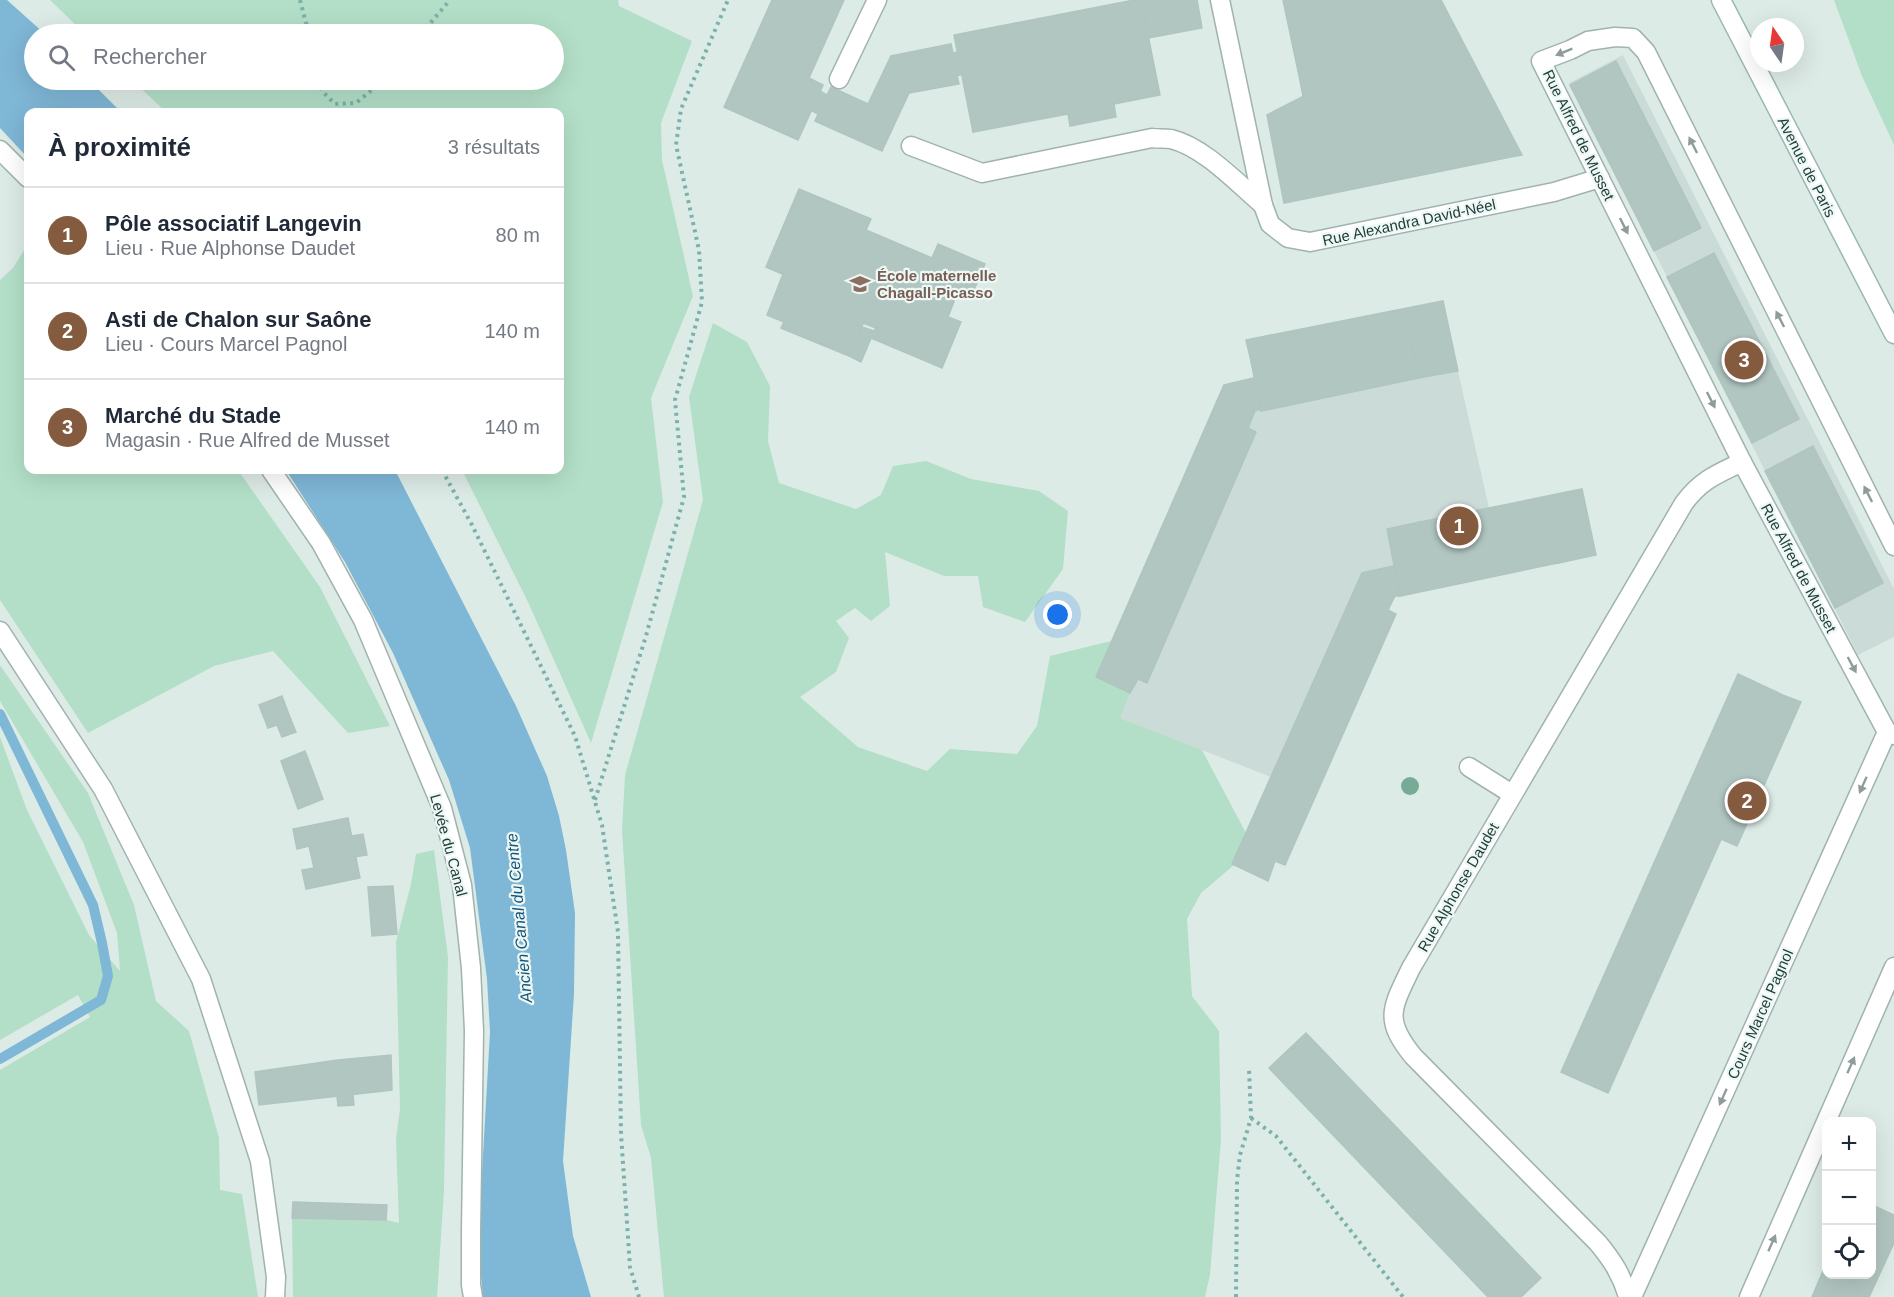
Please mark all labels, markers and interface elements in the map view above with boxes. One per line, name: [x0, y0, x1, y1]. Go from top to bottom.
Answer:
north arrow: [1750, 18, 1804, 72]
search box: [24, 24, 564, 90]
icon: search: [45, 41, 78, 74]
text: Rechercher: [93, 44, 207, 69]
one-way arrow: [1555, 48, 1573, 57]
street label: Rue Alfred de Musset: [1540, 67, 1618, 204]
street label: Avenue de Paris: [1774, 114, 1840, 220]
text: À proximité: [48, 132, 191, 162]
text: 3 résultats: [448, 136, 540, 158]
one-way arrow: [1688, 136, 1698, 153]
street label: Rue Alexandra David-Néel: [1321, 195, 1497, 249]
text: Pôle associatif Langevin: [105, 211, 362, 236]
one-way arrow: [1619, 217, 1628, 234]
text: 1: [62, 224, 73, 246]
text: 80 m: [496, 224, 540, 246]
text: Lieu · Rue Alphonse Daudet: [105, 237, 355, 259]
place label: École maternelle Chagall-Picasso: [877, 267, 996, 301]
school or university icon: École maternelle Chagall-Picasso: [848, 272, 872, 296]
text: Asti de Chalon sur Saône: [105, 307, 372, 332]
one-way arrow: [1776, 311, 1785, 328]
text: 2: [62, 320, 73, 342]
text: 140 m: [484, 320, 540, 342]
text: Lieu · Cours Marcel Pagnol: [105, 333, 347, 355]
pin: 3: [1724, 338, 1764, 382]
one-way arrow: [1706, 392, 1716, 409]
text: Marché du Stade: [105, 403, 281, 428]
text: 3: [62, 416, 73, 438]
text: 140 m: [484, 416, 540, 438]
text: Magasin · Rue Alfred de Musset: [105, 429, 390, 451]
one-way arrow: [1863, 485, 1872, 502]
street label: Rue Alfred de Musset: [1758, 501, 1841, 636]
pin: 1: [1440, 504, 1478, 548]
your location: [1043, 600, 1072, 629]
one-way arrow: [1846, 656, 1856, 674]
one-way arrow: [1858, 776, 1868, 794]
pin: 2: [1728, 778, 1766, 824]
street label: Levée du Canal: [427, 792, 471, 898]
street label: Rue Alphonse Daudet: [1414, 819, 1502, 954]
water label: Ancien Canal du Centre: [503, 833, 535, 1004]
street label: Cours Marcel Pagnol: [1724, 947, 1796, 1081]
one-way arrow: [1847, 1056, 1856, 1074]
one-way arrow: [1718, 1088, 1727, 1105]
map controls: [1822, 1117, 1876, 1279]
button: +: [1822, 1117, 1876, 1171]
button: −: [1822, 1171, 1876, 1225]
button: locate: [1822, 1225, 1876, 1279]
one-way arrow: [1768, 1235, 1777, 1252]

